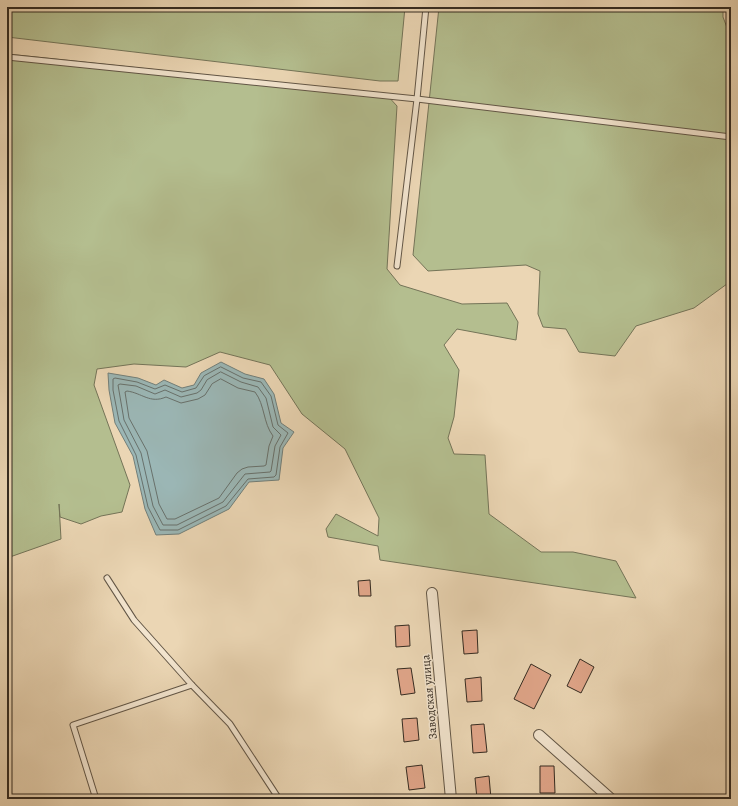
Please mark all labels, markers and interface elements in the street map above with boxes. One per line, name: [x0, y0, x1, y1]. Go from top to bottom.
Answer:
street label: Заводская улица: [417, 653, 441, 740]

